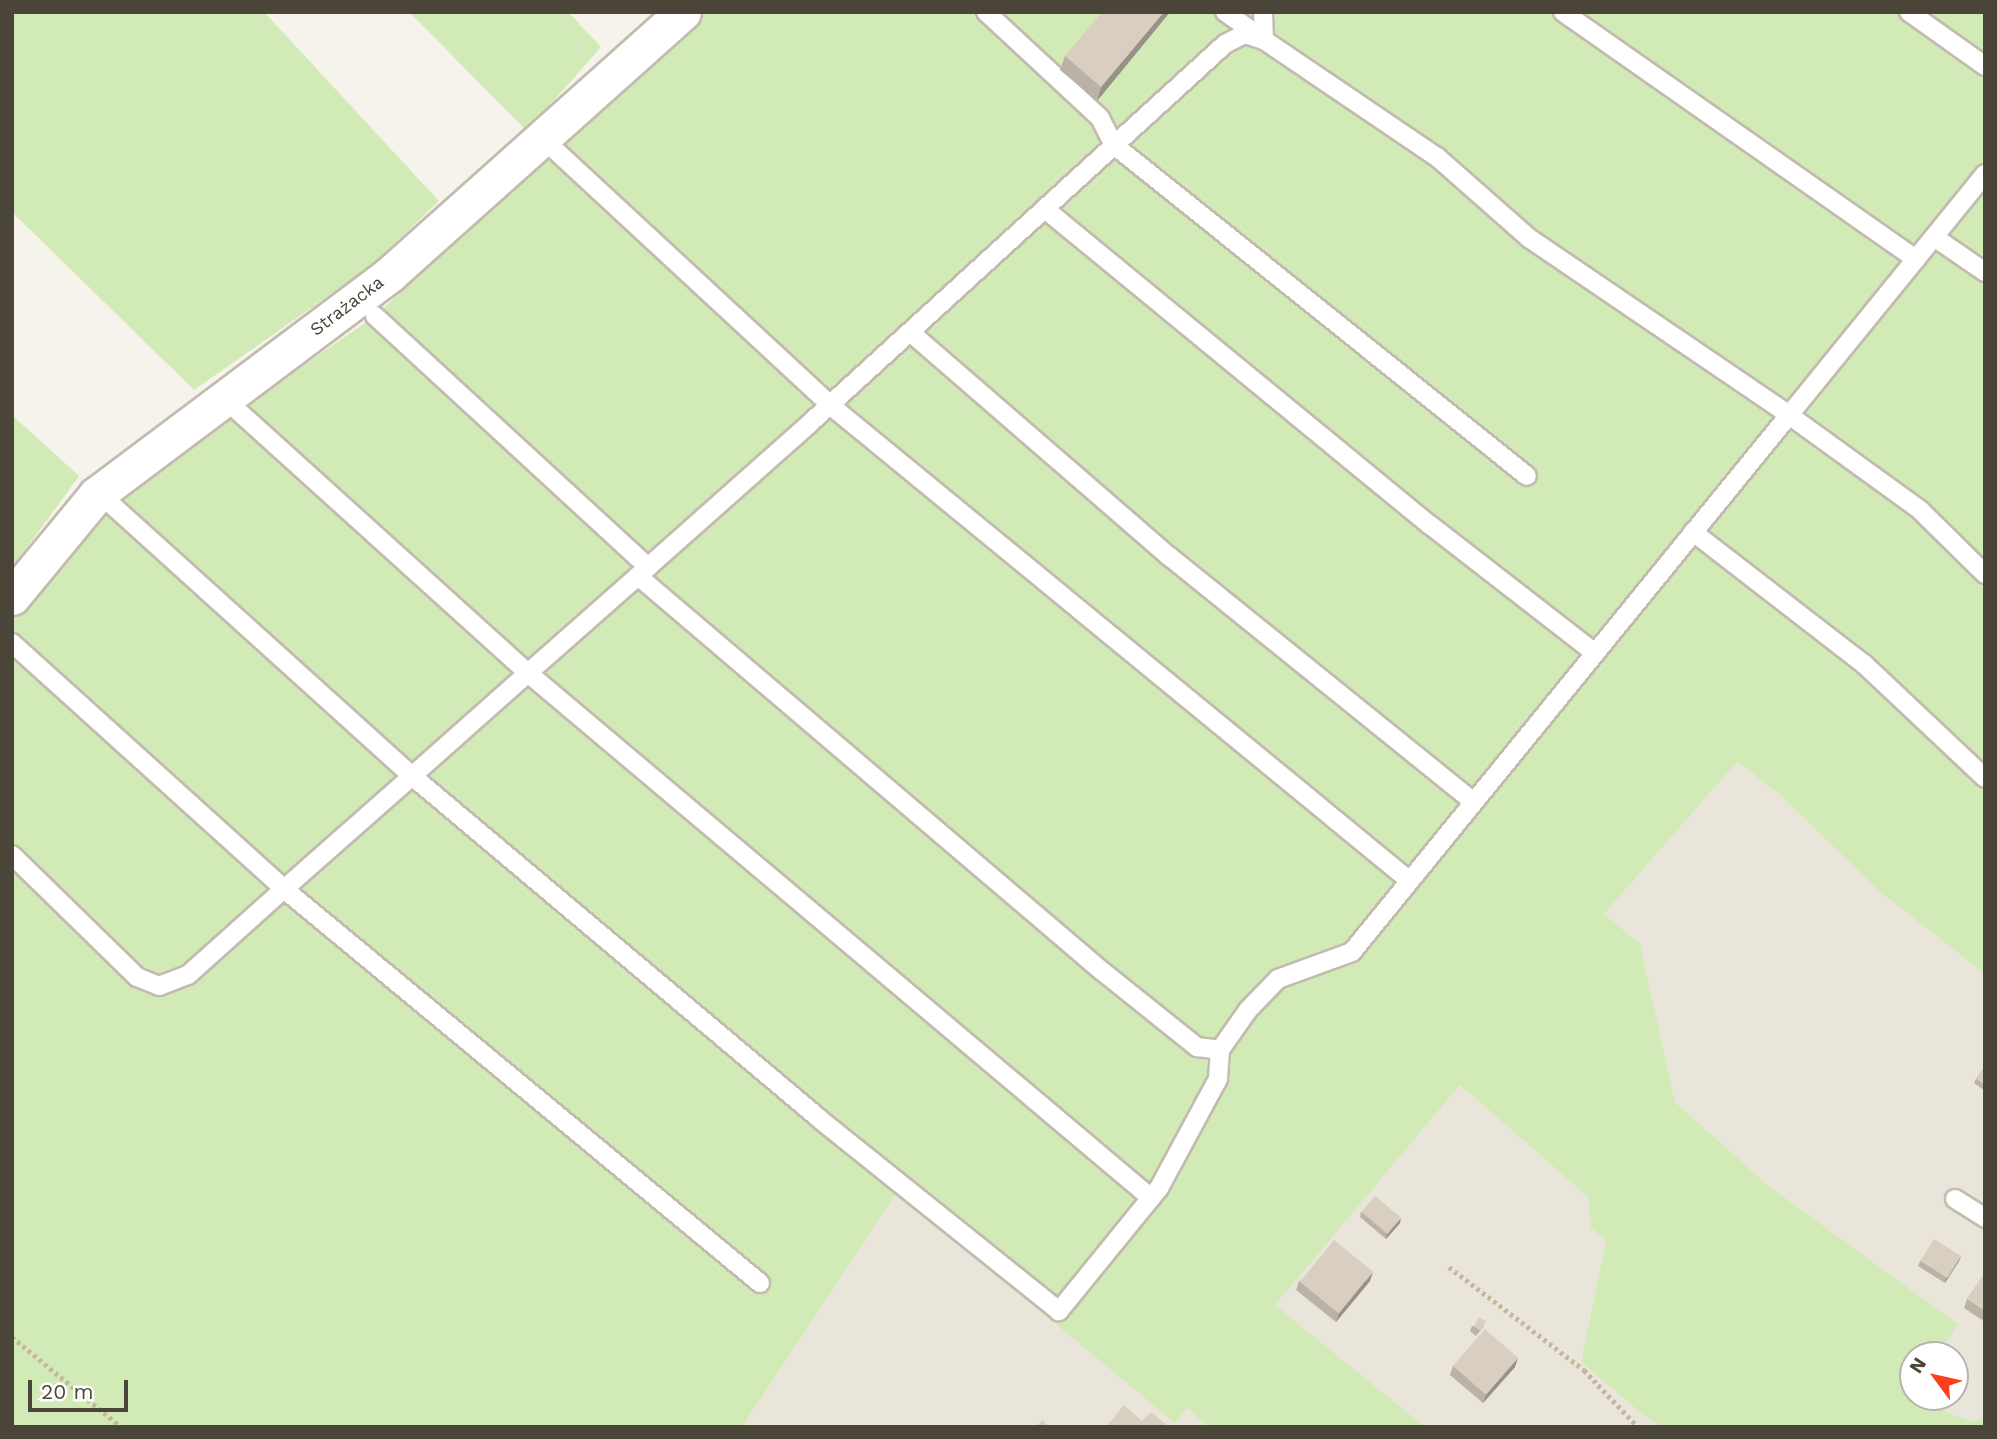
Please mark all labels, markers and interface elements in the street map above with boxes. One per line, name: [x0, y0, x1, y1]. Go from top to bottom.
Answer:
street label: Strażacka: [306, 271, 388, 341]
north arrow: [1899, 1341, 1969, 1411]
text: N: [1904, 1353, 1931, 1378]
scale bar: [32, 1366, 131, 1410]
text: 20 m: [41, 1379, 93, 1404]

